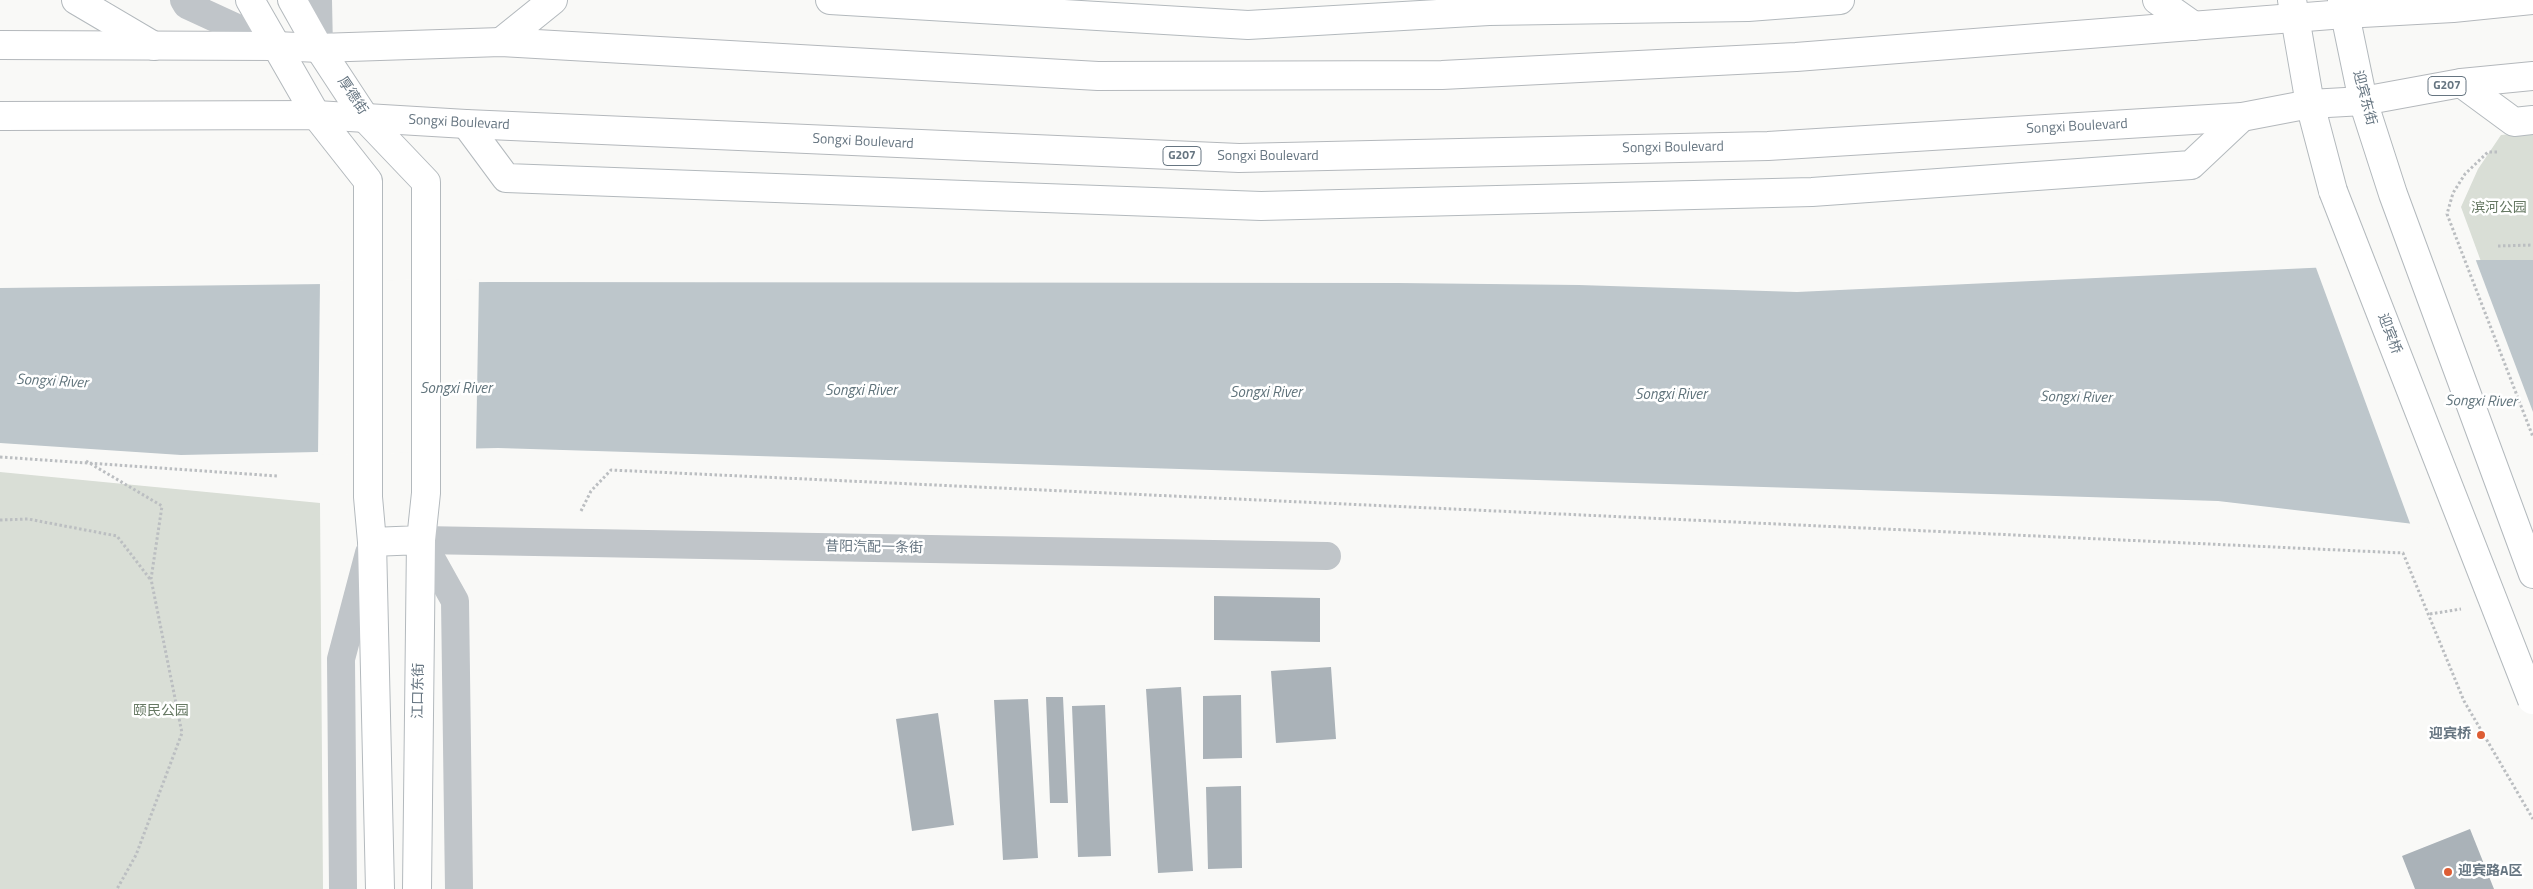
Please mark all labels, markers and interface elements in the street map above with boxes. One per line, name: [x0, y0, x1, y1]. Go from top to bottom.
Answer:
street label: 迎宾东街: [2349, 69, 2379, 127]
street label: 厚德街: [333, 74, 371, 118]
road number: G207: [2428, 76, 2466, 95]
street label: Songxi Boulevard: [408, 112, 510, 134]
street label: Songxi Boulevard: [2026, 116, 2128, 138]
street label: Songxi Boulevard: [812, 131, 914, 153]
street label: Songxi Boulevard: [1622, 139, 1724, 157]
road number: G207: [1163, 146, 1201, 166]
street label: Songxi Boulevard: [1217, 149, 1319, 165]
park label: 滨河公园: [2471, 201, 2527, 217]
street label: 迎宾桥: [2374, 311, 2404, 357]
water label: Songxi River: [16, 371, 88, 393]
water label: Songxi River: [420, 380, 492, 398]
water label: Songxi River: [825, 382, 897, 400]
water label: Songxi River: [1230, 384, 1302, 402]
water label: Songxi River: [1635, 386, 1707, 404]
water label: Songxi River: [2040, 388, 2112, 408]
water label: Songxi River: [2445, 392, 2517, 412]
street label: 昔阳汽配一条街: [825, 539, 923, 557]
street label: 江口东街: [410, 663, 428, 719]
park label: 颐民公园: [133, 704, 189, 720]
place label: 迎宾桥: [2429, 727, 2471, 743]
marker: 迎宾桥: [2475, 729, 2487, 741]
place label: 迎宾路A区: [2458, 864, 2522, 880]
marker: 迎宾路A区: [2442, 866, 2454, 878]

